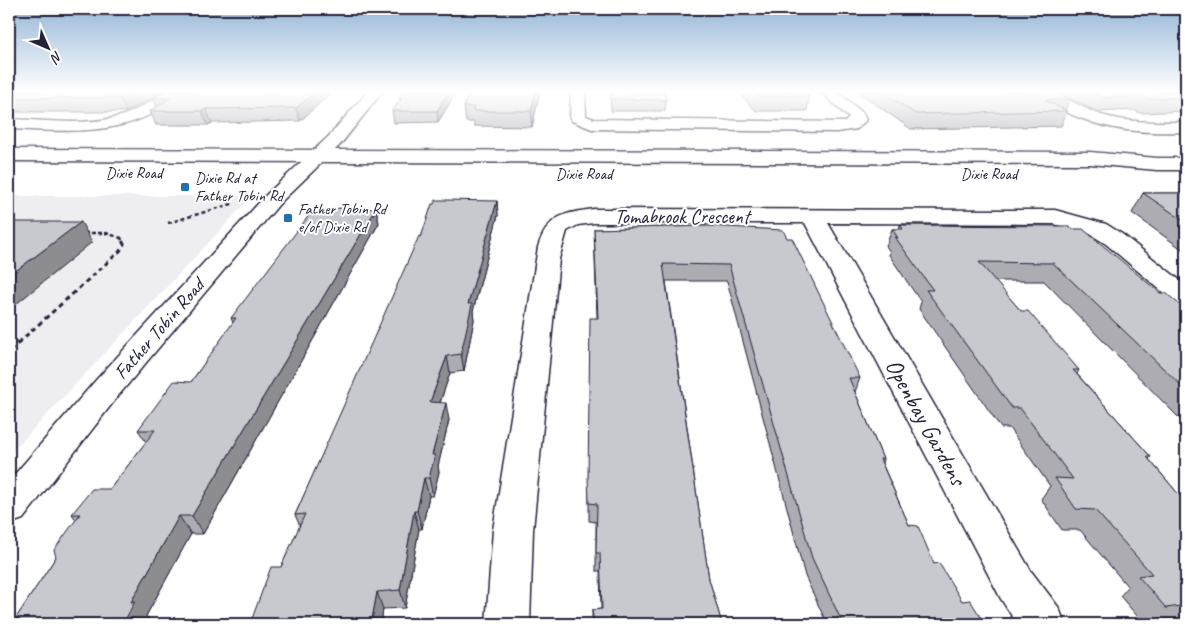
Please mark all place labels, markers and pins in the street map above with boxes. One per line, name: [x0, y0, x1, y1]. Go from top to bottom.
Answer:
place label: Dixie Rd at Father Tobin Rd: [195, 168, 286, 206]
marker: Dixie Rd at Father Tobin Rd: [179, 181, 191, 193]
place label: Father Tobin Rd e/of Dixie Rd: [298, 199, 389, 237]
marker: Father Tobin Rd e/of Dixie Rd: [282, 212, 294, 224]

